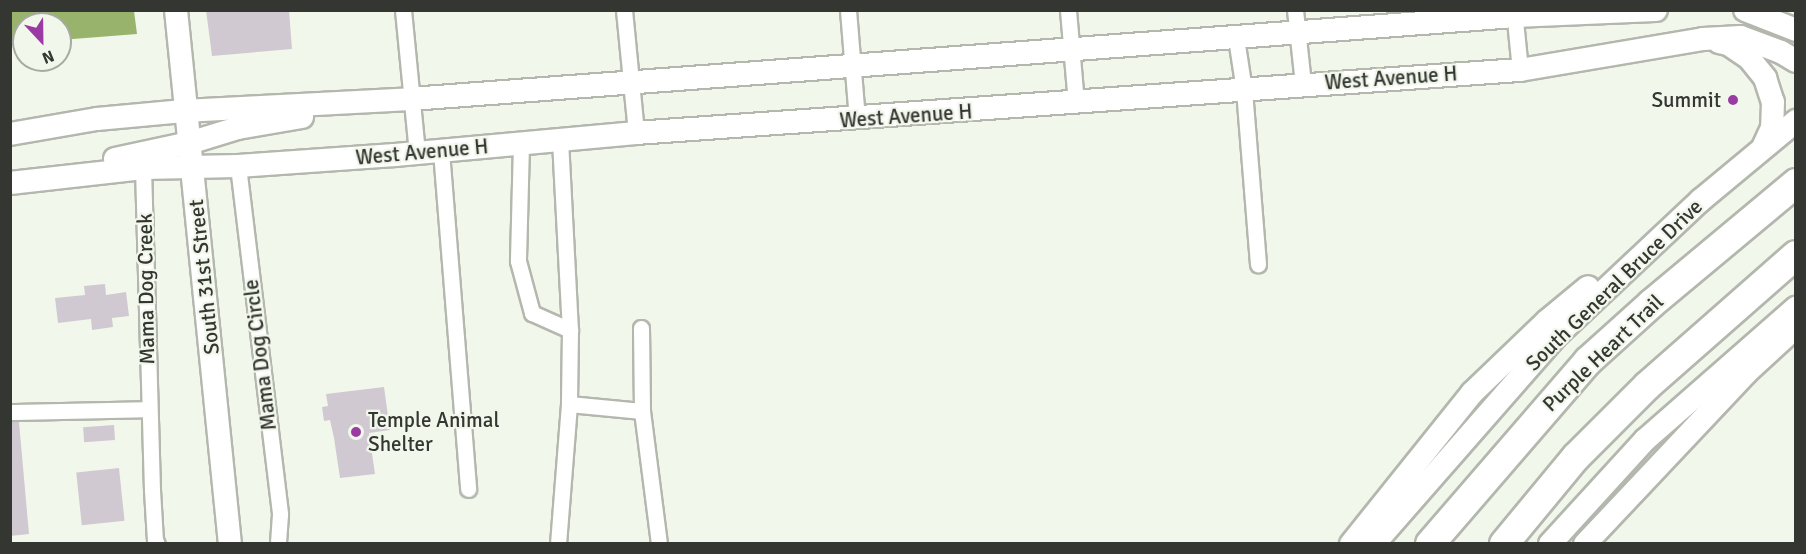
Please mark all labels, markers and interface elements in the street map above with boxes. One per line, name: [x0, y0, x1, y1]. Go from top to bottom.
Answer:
north arrow: [12, 12, 72, 72]
text: N: [39, 45, 57, 68]
street label: West Avenue H: [1324, 61, 1458, 95]
place label: Summit: [1651, 87, 1721, 113]
marker: Summit: [1726, 93, 1740, 107]
street label: West Avenue H: [839, 99, 973, 133]
street label: West Avenue H: [355, 134, 489, 170]
street label: South General Bruce Drive: [1520, 194, 1708, 376]
street label: South 31st Street: [183, 198, 225, 356]
street label: Mama Dog Creek: [132, 213, 160, 365]
street label: Mama Dog Circle: [238, 278, 282, 432]
street label: Purple Heart Trail: [1537, 289, 1669, 417]
place label: Temple Animal Shelter: [368, 407, 500, 457]
marker: Temple Animal Shelter: [349, 425, 363, 439]

